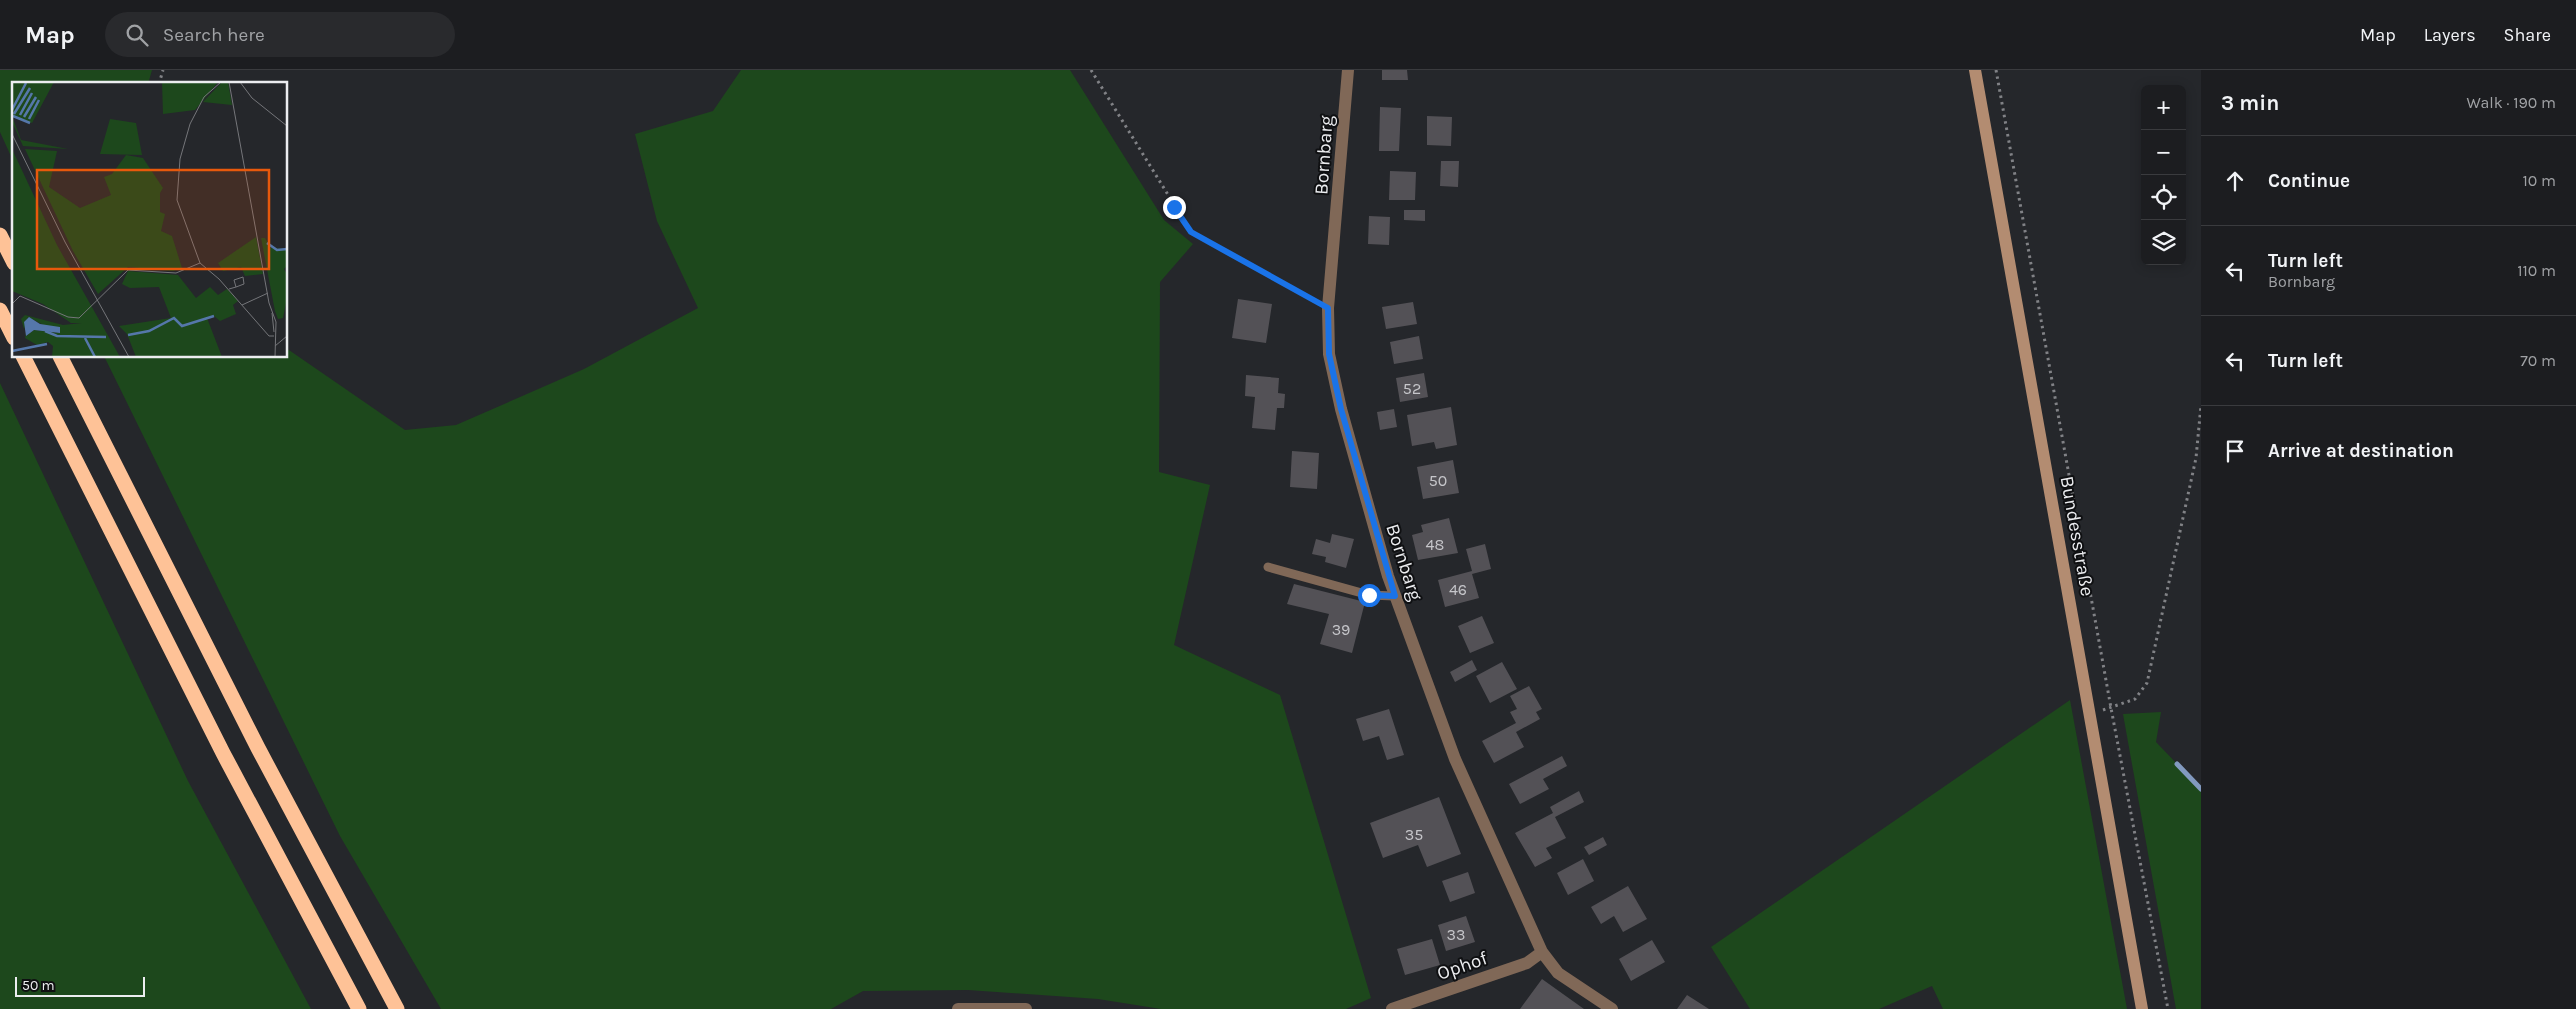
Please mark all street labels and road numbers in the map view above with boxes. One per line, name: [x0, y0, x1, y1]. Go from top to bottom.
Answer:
street label: Bornbarg: [1310, 114, 1338, 196]
street label: Bundesstraße: [2056, 474, 2098, 598]
street label: Bornbarg: [1381, 521, 1427, 604]
street label: Ophof: [1434, 947, 1491, 985]

